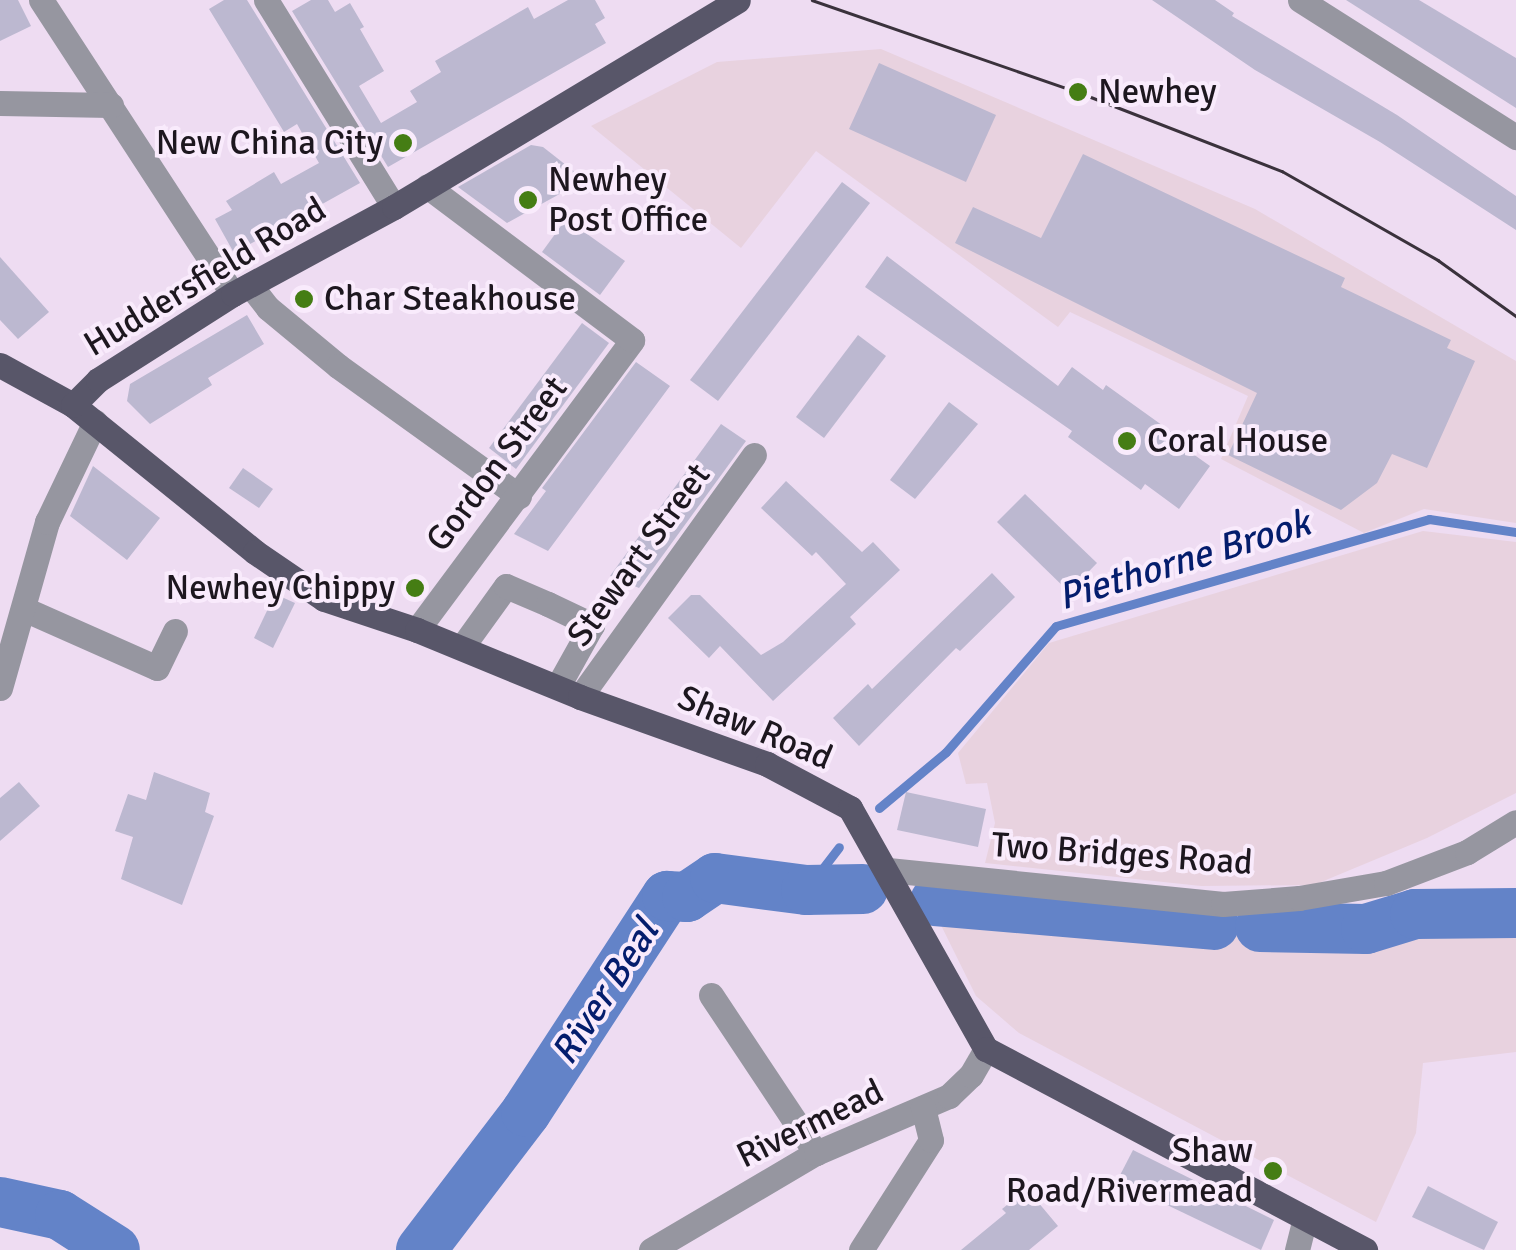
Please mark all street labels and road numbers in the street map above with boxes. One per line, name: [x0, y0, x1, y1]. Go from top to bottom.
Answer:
street label: Huddersfield Road: [76, 188, 334, 366]
street label: Gordon Street: [418, 368, 576, 560]
street label: Stewart Street: [559, 455, 719, 655]
street label: Shaw Road: [671, 677, 839, 779]
street label: Two Bridges Road: [990, 824, 1254, 884]
street label: Rivermead: [730, 1071, 890, 1177]

